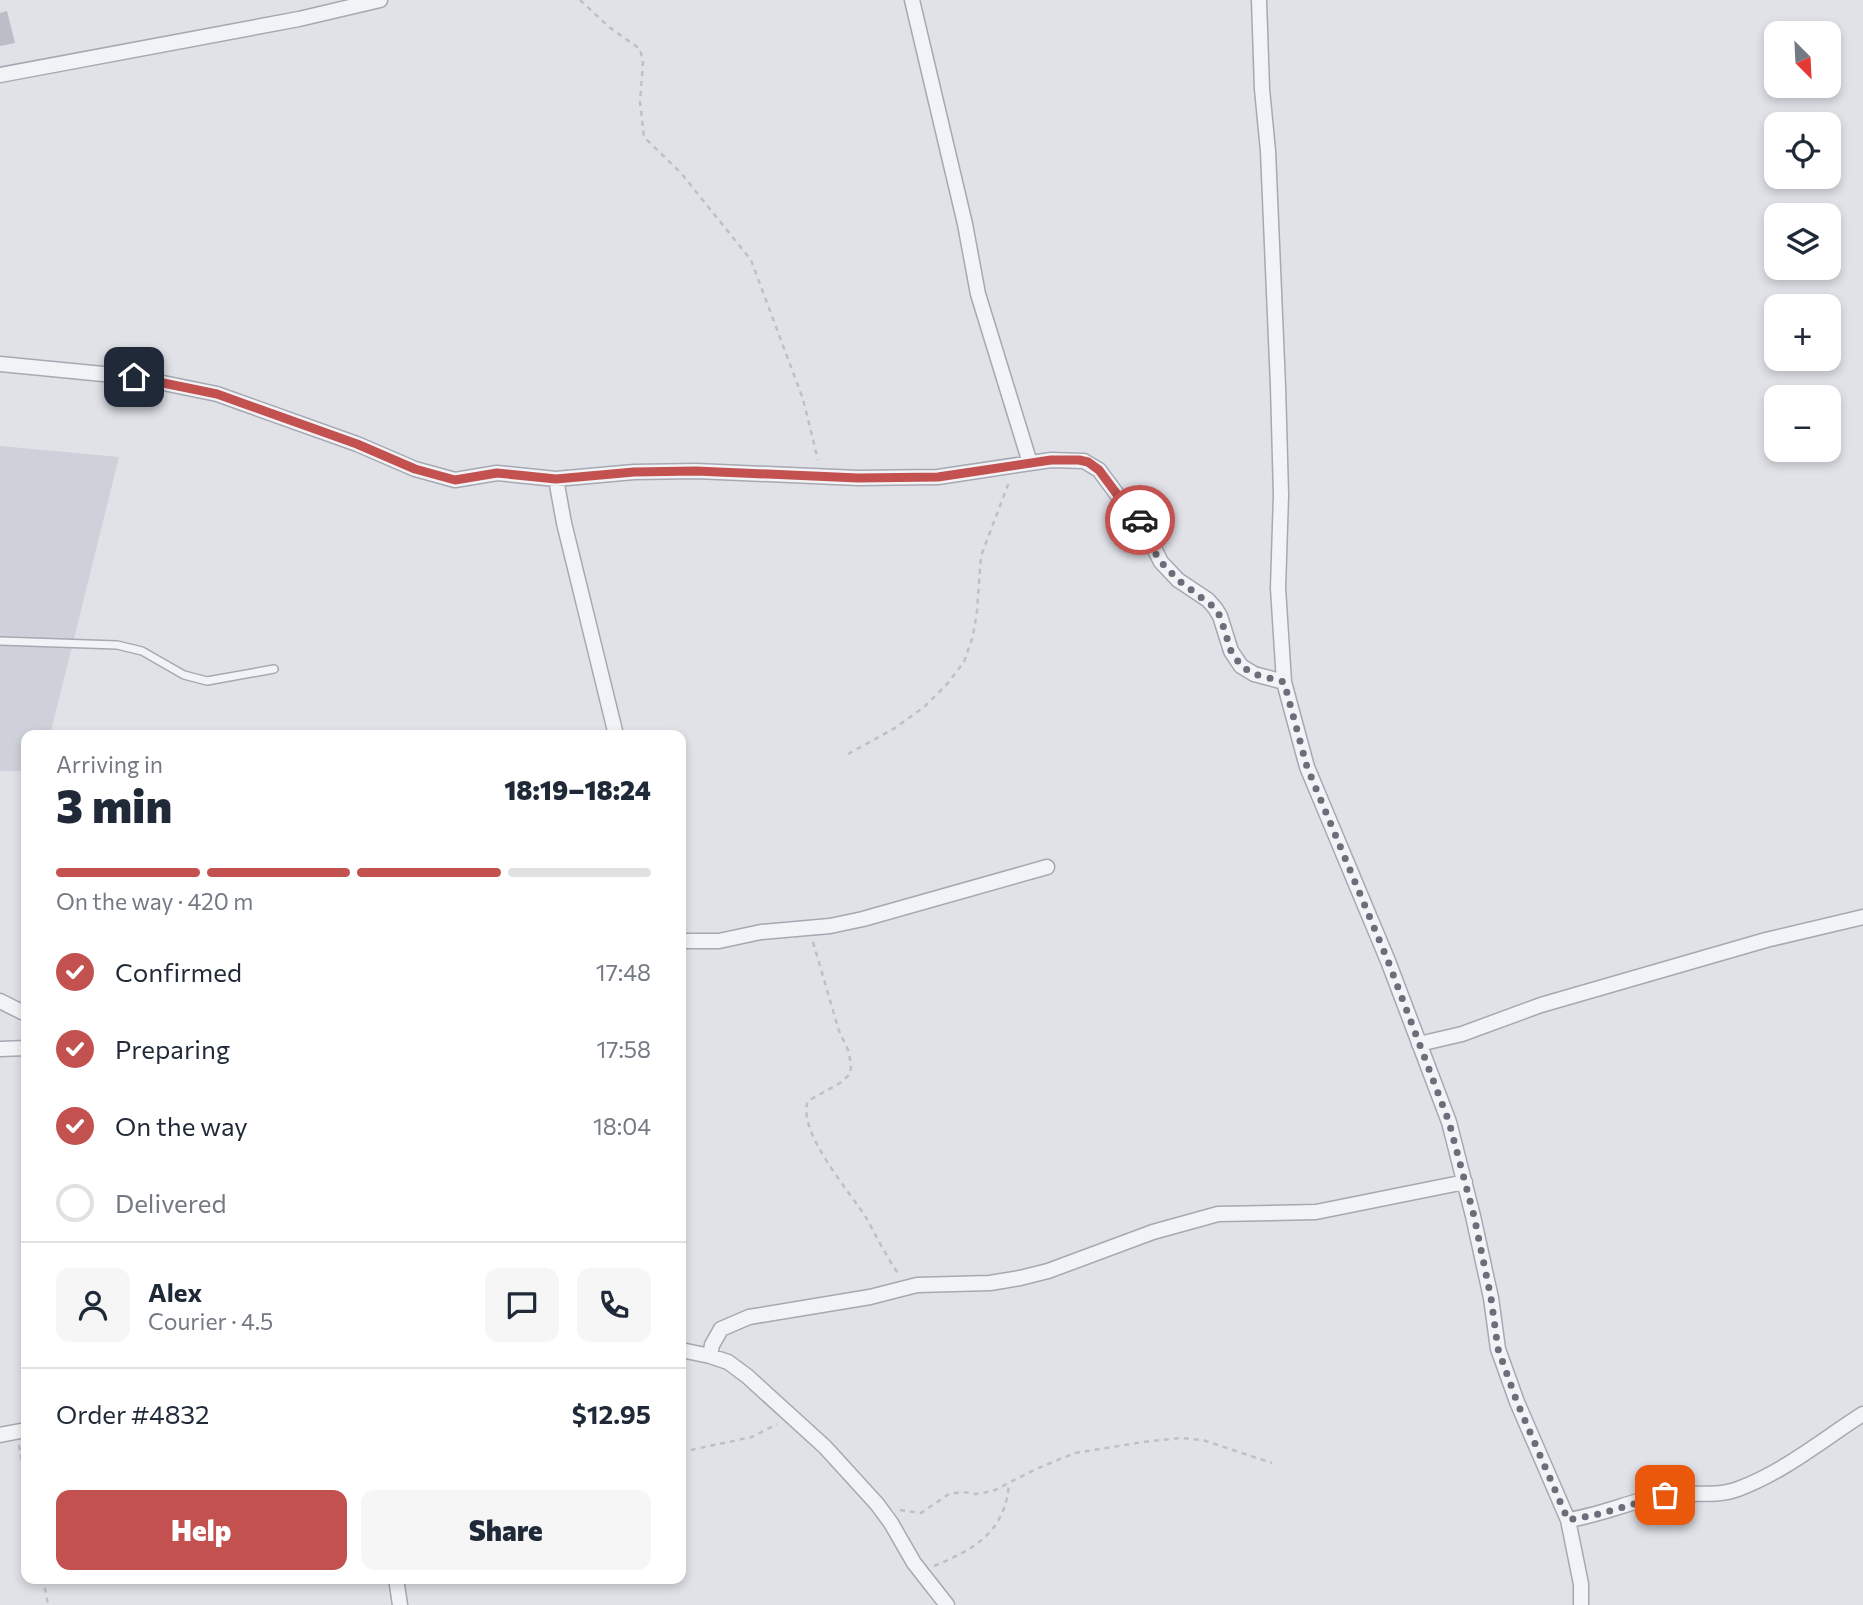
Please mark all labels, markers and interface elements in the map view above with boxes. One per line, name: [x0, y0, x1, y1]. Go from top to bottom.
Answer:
north arrow: [1764, 21, 1841, 98]
map controls: [1764, 21, 1841, 462]
button: locate: [1764, 112, 1841, 189]
button: layers: [1764, 203, 1841, 280]
button: +: [1764, 294, 1841, 371]
pin: [104, 347, 164, 407]
icon: home: [115, 358, 153, 396]
button: −: [1764, 385, 1841, 462]
courier: [1105, 485, 1175, 555]
icon: car: [1121, 501, 1159, 539]
text: Arriving in: [56, 750, 163, 778]
text: 18:19–18:24: [504, 774, 651, 805]
text: 3 min: [56, 776, 172, 832]
text: On the way · 420 m: [56, 887, 253, 915]
icon: check: [56, 953, 94, 991]
text: Confirmed: [115, 956, 242, 987]
text: 17:48: [596, 958, 651, 986]
icon: check: [56, 1030, 94, 1068]
text: Preparing: [115, 1033, 230, 1064]
text: 17:58: [596, 1035, 651, 1063]
icon: check: [56, 1107, 94, 1145]
text: On the way: [115, 1110, 248, 1141]
text: 18:04: [593, 1112, 651, 1140]
text: Delivered: [115, 1187, 226, 1218]
button: person: [56, 1268, 130, 1342]
button: chat: [485, 1268, 559, 1342]
button: phone: [577, 1268, 651, 1342]
text: Alex: [148, 1276, 202, 1307]
text: Courier · 4.5: [148, 1307, 273, 1335]
text: Order #4832: [56, 1398, 210, 1429]
text: $12.95: [572, 1398, 651, 1429]
pin: [1635, 1465, 1695, 1525]
icon: bag: [1646, 1476, 1684, 1514]
button: Help: [56, 1490, 347, 1570]
button: Share: [361, 1490, 651, 1570]

